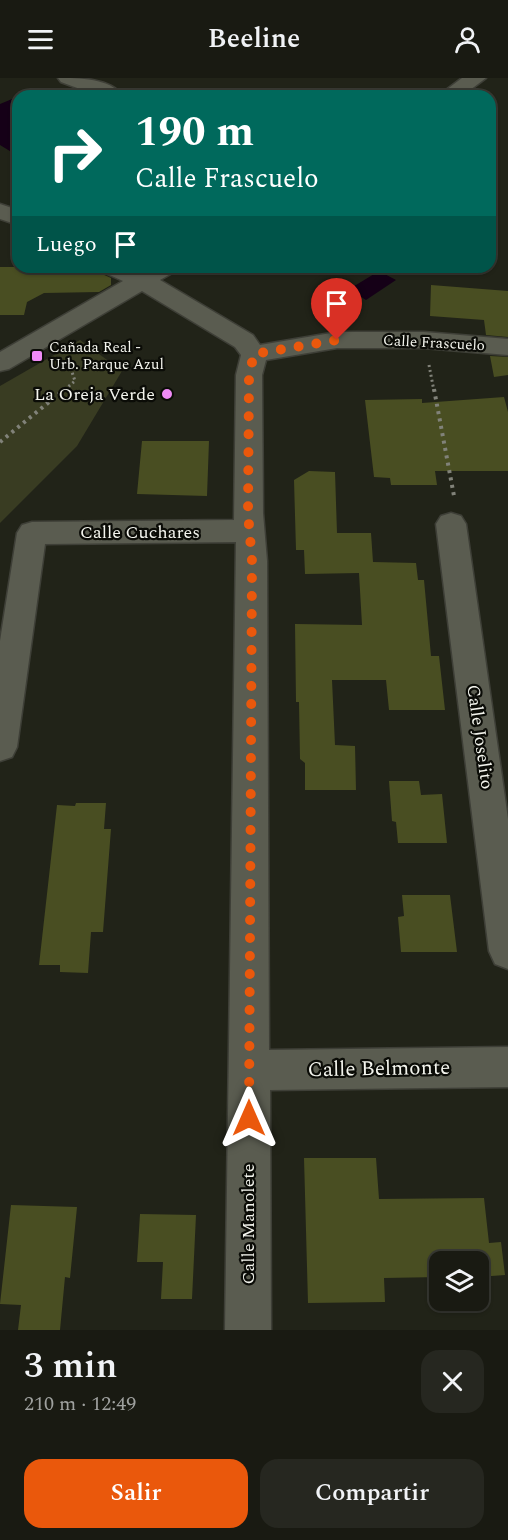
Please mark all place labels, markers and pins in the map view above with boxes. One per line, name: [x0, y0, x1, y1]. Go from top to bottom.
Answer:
pin: [311, 278, 362, 340]
place label: Cañada Real - Urb. Parque Azul: [49, 336, 164, 376]
marker: Cañada Real - Urb. Parque Azul: [30, 349, 44, 363]
place label: La Oreja Verde: [34, 381, 155, 408]
marker: La Oreja Verde: [160, 387, 174, 401]

